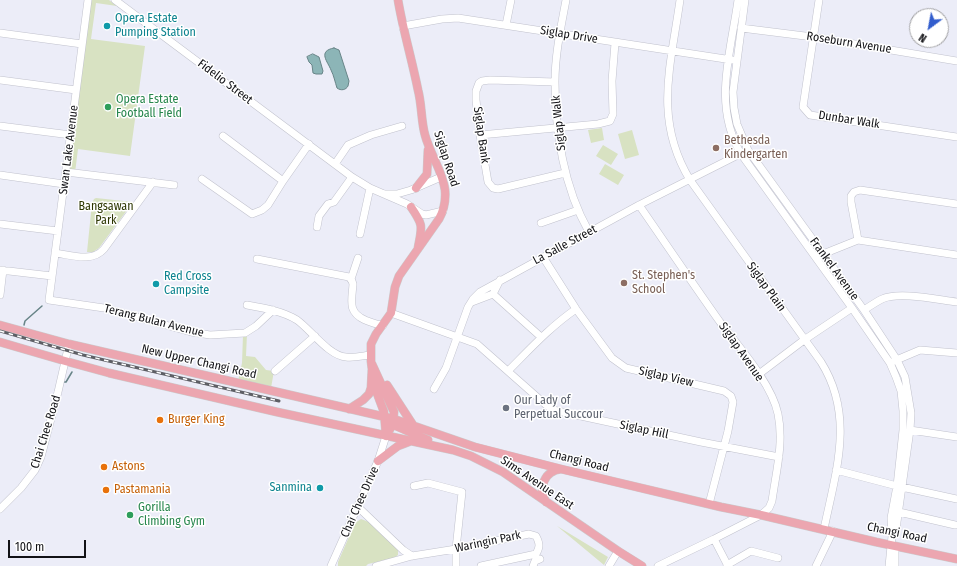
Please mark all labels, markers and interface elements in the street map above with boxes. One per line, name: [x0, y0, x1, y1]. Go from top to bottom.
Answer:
north arrow: [909, 8, 949, 48]
place label: Opera Estate Pumping Station: [115, 12, 196, 40]
marker: Opera Estate Pumping Station: [102, 21, 112, 31]
street label: Siglap Drive: [539, 23, 599, 47]
street label: Roseburn Avenue: [806, 29, 892, 57]
text: N: [917, 30, 929, 45]
street label: Fidelio Street: [195, 57, 255, 107]
place label: Opera Estate Football Field: [116, 93, 182, 121]
street label: Siglap Walk: [549, 94, 569, 152]
marker: Opera Estate Football Field: [103, 102, 113, 112]
street label: Swan Lake Avenue: [56, 104, 82, 196]
street label: Siglap Bank: [470, 106, 492, 164]
street label: Dunbar Walk: [817, 108, 881, 132]
street label: Siglap Road: [430, 129, 462, 189]
place label: Bethesda Kindergarten: [724, 134, 788, 162]
marker: Bethesda Kindergarten: [711, 143, 721, 153]
park label: Bangsawan Park: [78, 200, 134, 228]
street label: La Salle Street: [531, 222, 599, 268]
street label: Frankel Avenue: [806, 235, 862, 303]
street label: Siglap Plain: [743, 260, 789, 314]
place label: St. Stephen's School: [632, 269, 695, 297]
place label: Red Cross Campsite: [164, 270, 212, 298]
marker: St. Stephen's School: [619, 278, 629, 288]
marker: Red Cross Campsite: [151, 279, 161, 289]
street label: Terang Bulan Avenue: [103, 302, 205, 340]
street label: Siglap Avenue: [715, 320, 767, 384]
street label: New Upper Changi Road: [140, 342, 258, 382]
street label: Siglap View: [637, 364, 695, 390]
street label: Chai Chee Road: [28, 394, 64, 470]
place label: Our Lady of Perpetual Succour: [514, 394, 603, 422]
marker: Our Lady of Perpetual Succour: [501, 403, 511, 413]
place label: Burger King: [168, 413, 225, 427]
marker: Burger King: [155, 415, 165, 425]
street label: Siglap Hill: [618, 418, 670, 442]
street label: Changi Road: [548, 447, 610, 475]
street label: Sims Avenue East: [498, 453, 576, 513]
place label: Astons: [112, 460, 145, 474]
marker: Astons: [99, 462, 109, 472]
street label: Chai Chee Drive: [338, 464, 382, 540]
place label: Sanmina: [269, 481, 312, 495]
place label: Pastamania: [114, 483, 171, 497]
marker: Sanmina: [315, 483, 325, 493]
marker: Pastamania: [101, 485, 111, 495]
place label: Gorilla Climbing Gym: [138, 501, 205, 529]
marker: Gorilla Climbing Gym: [125, 510, 135, 520]
street label: Changi Road: [866, 520, 928, 546]
street label: Waringin Park: [454, 528, 522, 556]
scale bar: [10, 532, 88, 558]
text: 100 m: [15, 540, 44, 554]

